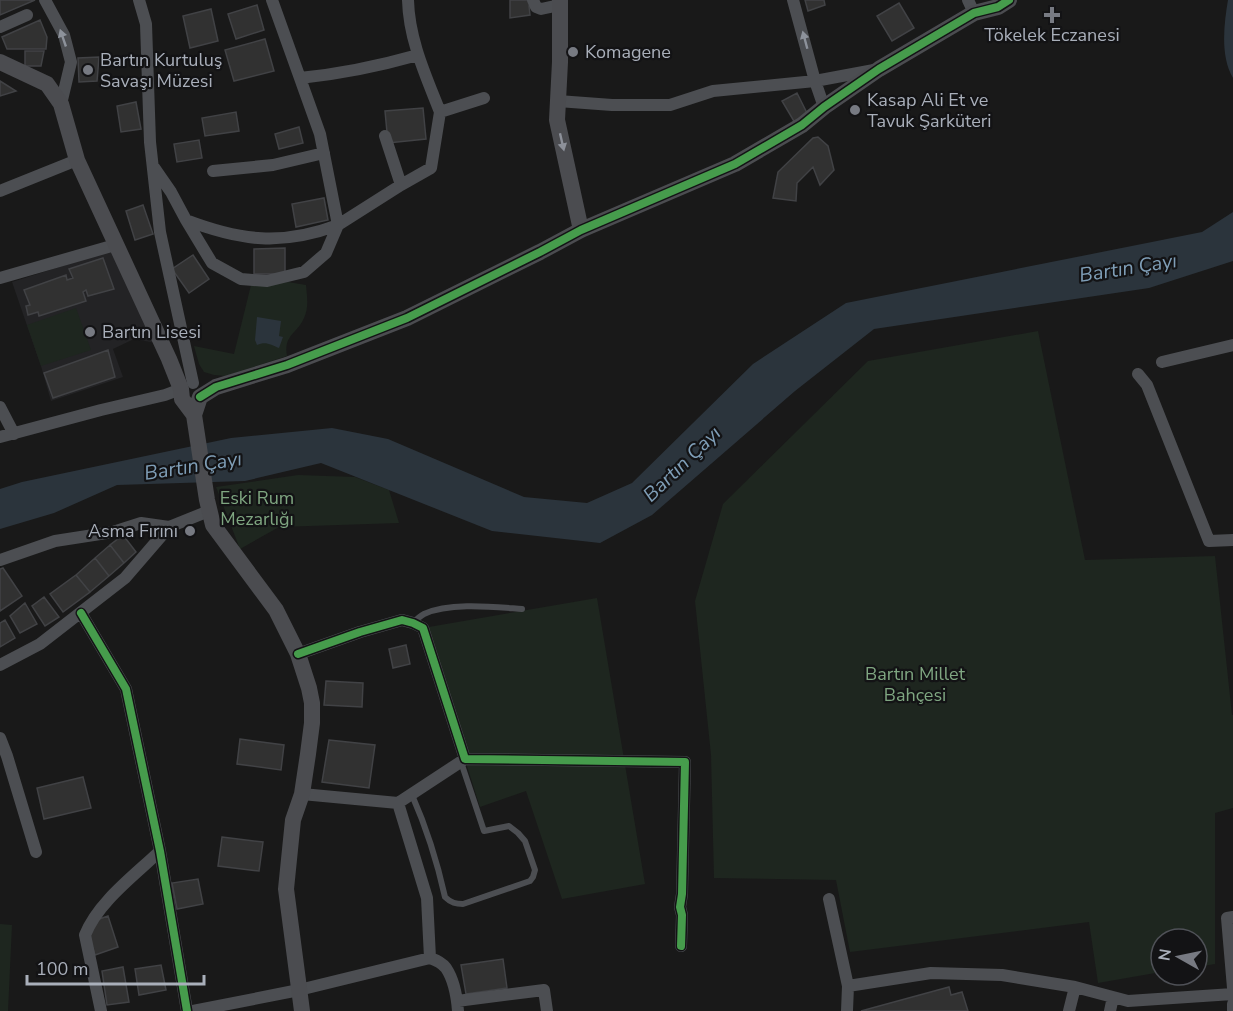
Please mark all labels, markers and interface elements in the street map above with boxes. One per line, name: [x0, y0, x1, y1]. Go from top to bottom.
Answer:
marker: Tökelek Eczanesi: [1045, 8, 1059, 22]
place label: Tökelek Eczanesi: [984, 23, 1120, 47]
one-way arrow: [58, 28, 68, 46]
one-way arrow: [799, 31, 809, 49]
place label: Komagene: [585, 40, 671, 64]
marker: Komagene: [566, 45, 580, 59]
place label: Bartın Kurtuluş Savaşı Müzesi: [100, 48, 223, 93]
marker: Bartın Kurtuluş Savaşı Müzesi: [81, 63, 95, 77]
place label: Kasap Ali Et ve Tavuk Şarküteri: [867, 88, 991, 133]
marker: Kasap Ali Et ve Tavuk Şarküteri: [848, 103, 862, 117]
one-way arrow: [557, 133, 567, 151]
water label: Bartın Çayı: [1077, 247, 1179, 289]
place label: Bartın Lisesi: [102, 320, 201, 344]
marker: Bartın Lisesi: [83, 325, 97, 339]
water label: Bartın Çayı: [637, 420, 727, 508]
water label: Bartın Çayı: [142, 445, 244, 487]
park label: Eski Rum Mezarlığı: [220, 486, 294, 531]
place label: Asma Fırını: [88, 519, 178, 543]
marker: Asma Fırını: [183, 524, 197, 538]
park label: Bartın Millet Bahçesi: [865, 662, 966, 707]
north arrow: [1149, 927, 1209, 987]
text: N: [1153, 947, 1177, 962]
scale bar: [27, 948, 204, 986]
text: 100 m: [36, 957, 88, 981]

